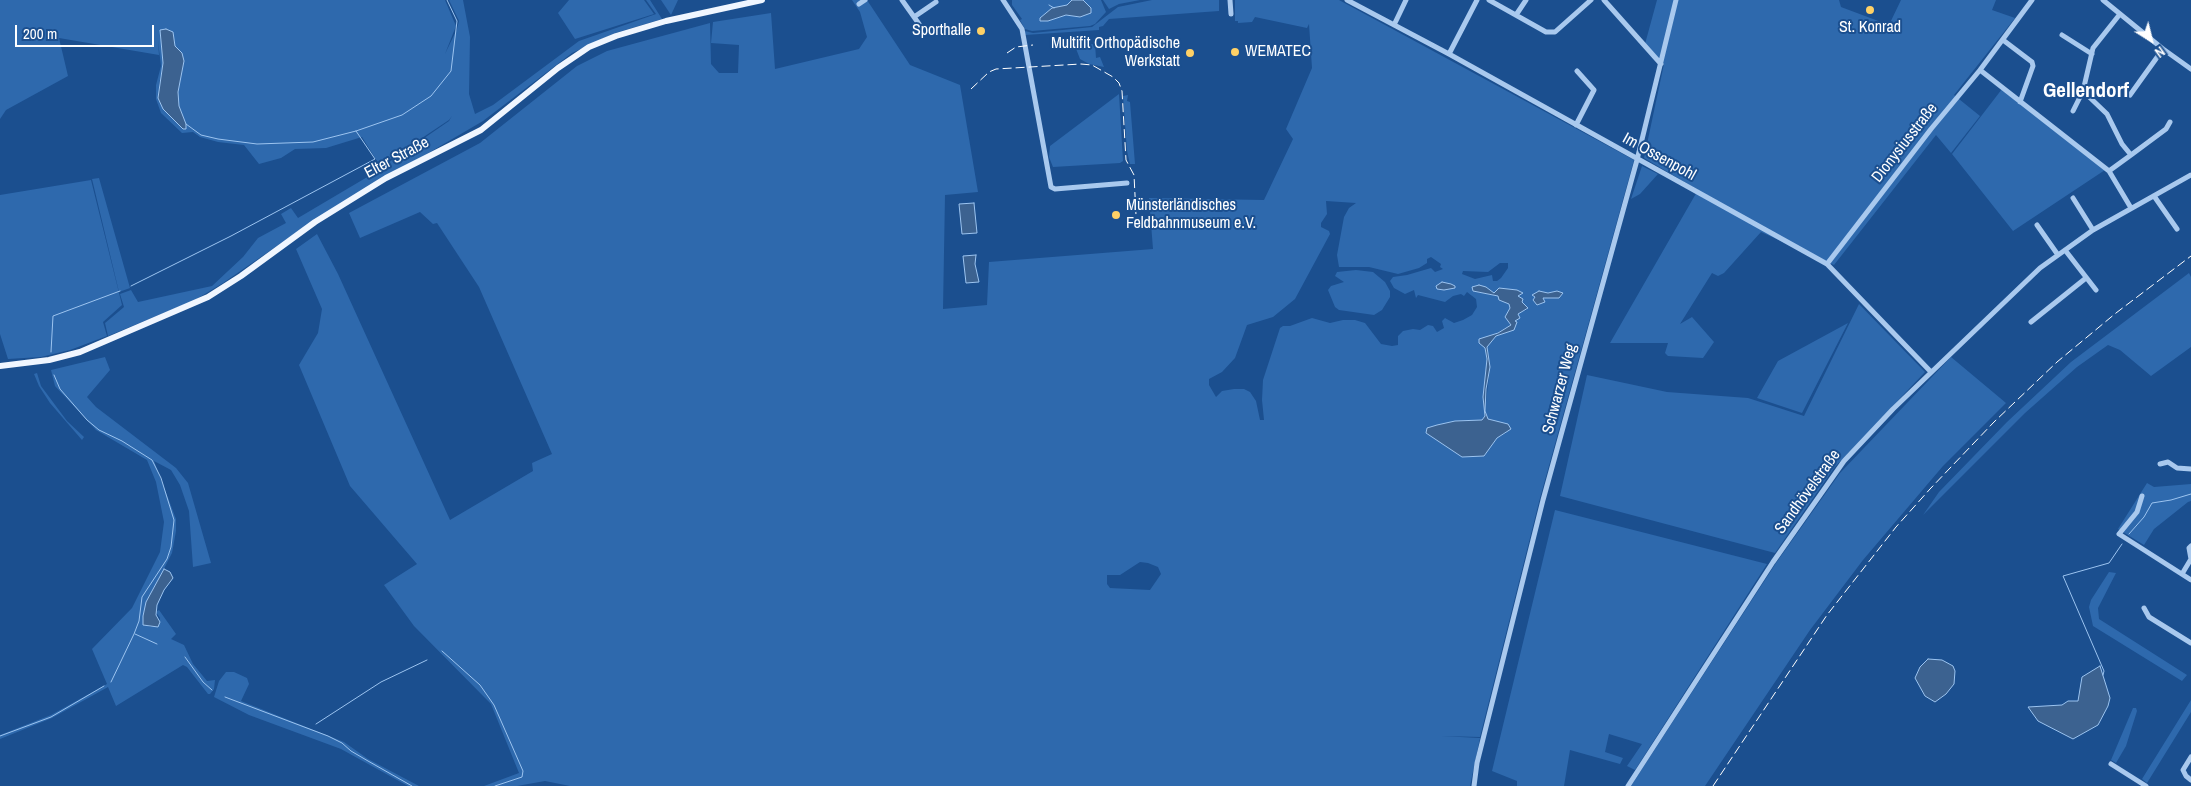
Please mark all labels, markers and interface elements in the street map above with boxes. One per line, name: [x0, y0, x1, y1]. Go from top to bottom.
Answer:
marker: St. Konrad: [1864, 4, 1876, 16]
scale bar: [18, 15, 156, 47]
north arrow: [2126, 15, 2176, 65]
place label: St. Konrad: [1839, 18, 1901, 38]
place label: Sporthalle: [912, 21, 971, 41]
text: 200 m: [23, 23, 57, 44]
marker: Sporthalle: [975, 25, 987, 37]
place label: Multifit Orthopädische Werkstatt: [1051, 34, 1180, 72]
place label: WEMATEC: [1245, 42, 1311, 62]
text: N: [2151, 42, 2168, 62]
marker: WEMATEC: [1229, 46, 1241, 58]
marker: Multifit Orthopädische Werkstatt: [1184, 47, 1196, 59]
district label: Gellendorf: [2043, 78, 2129, 104]
street label: Dionysiusstraße: [1868, 99, 1942, 187]
street label: Im Ossenpohl: [1619, 129, 1699, 185]
street label: Elter Straße: [362, 133, 432, 183]
place label: Münsterländisches Feldbahnmuseum e.V.: [1126, 196, 1256, 234]
marker: Münsterländisches Feldbahnmuseum e.V.: [1110, 209, 1122, 221]
street label: Schwarzer Weg: [1539, 342, 1581, 436]
street label: Sandhövelstraße: [1771, 446, 1845, 538]

